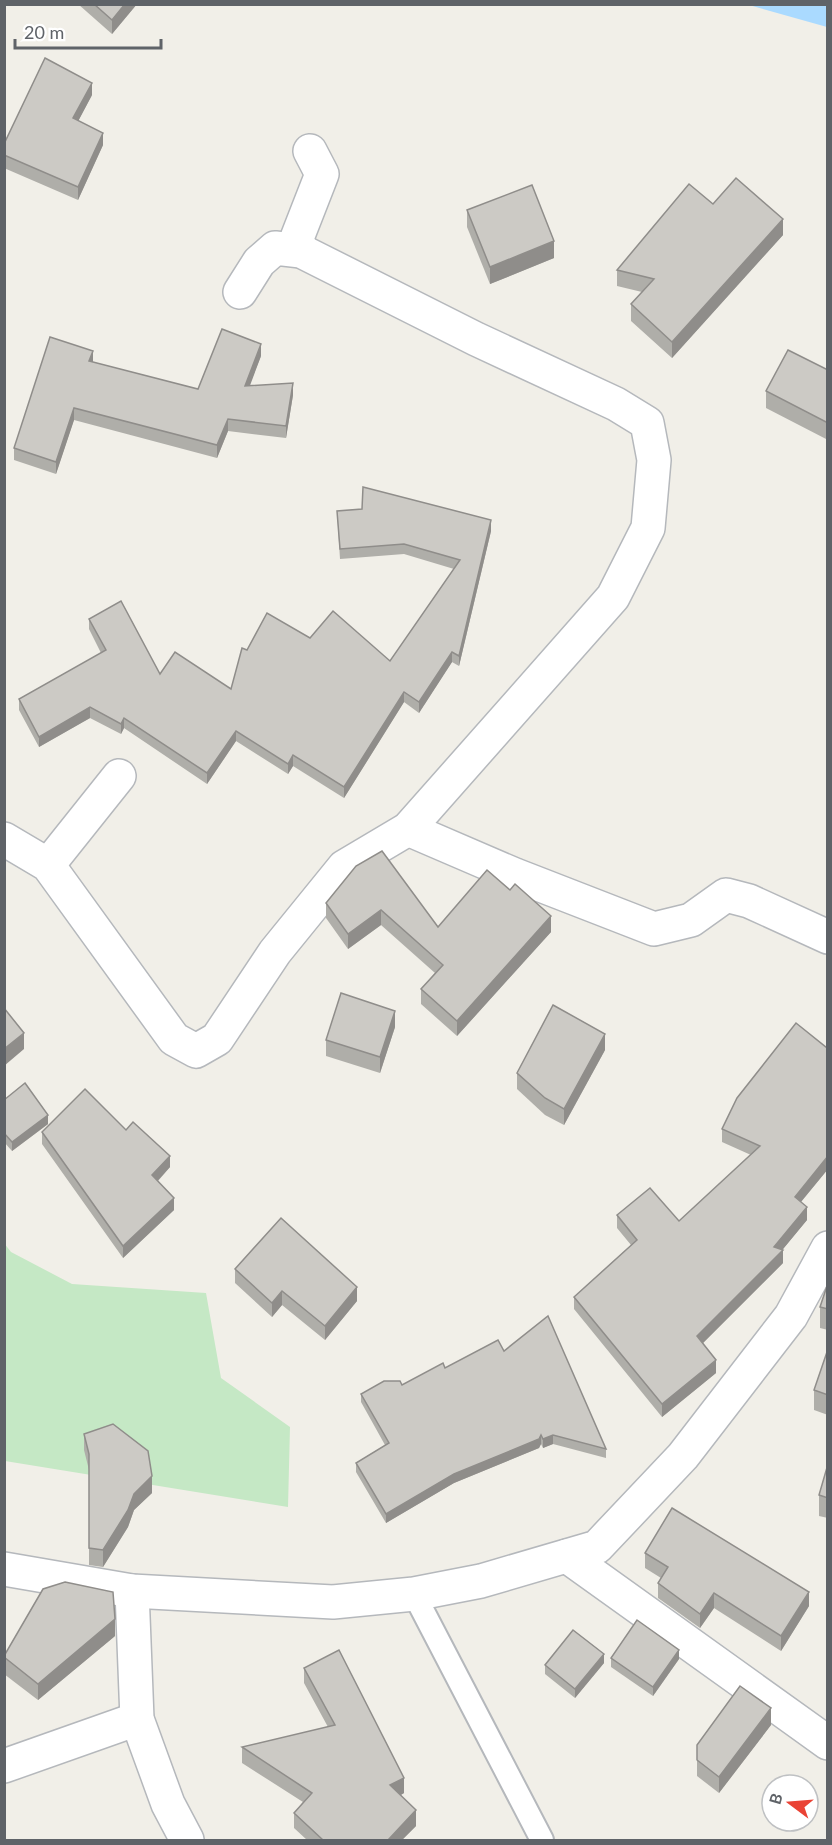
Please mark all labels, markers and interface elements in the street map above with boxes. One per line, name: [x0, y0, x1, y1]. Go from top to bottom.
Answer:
scale bar: [15, 12, 160, 50]
text: 20 m: [24, 21, 64, 43]
north arrow: [760, 1773, 820, 1833]
text: B: [765, 1791, 786, 1806]

